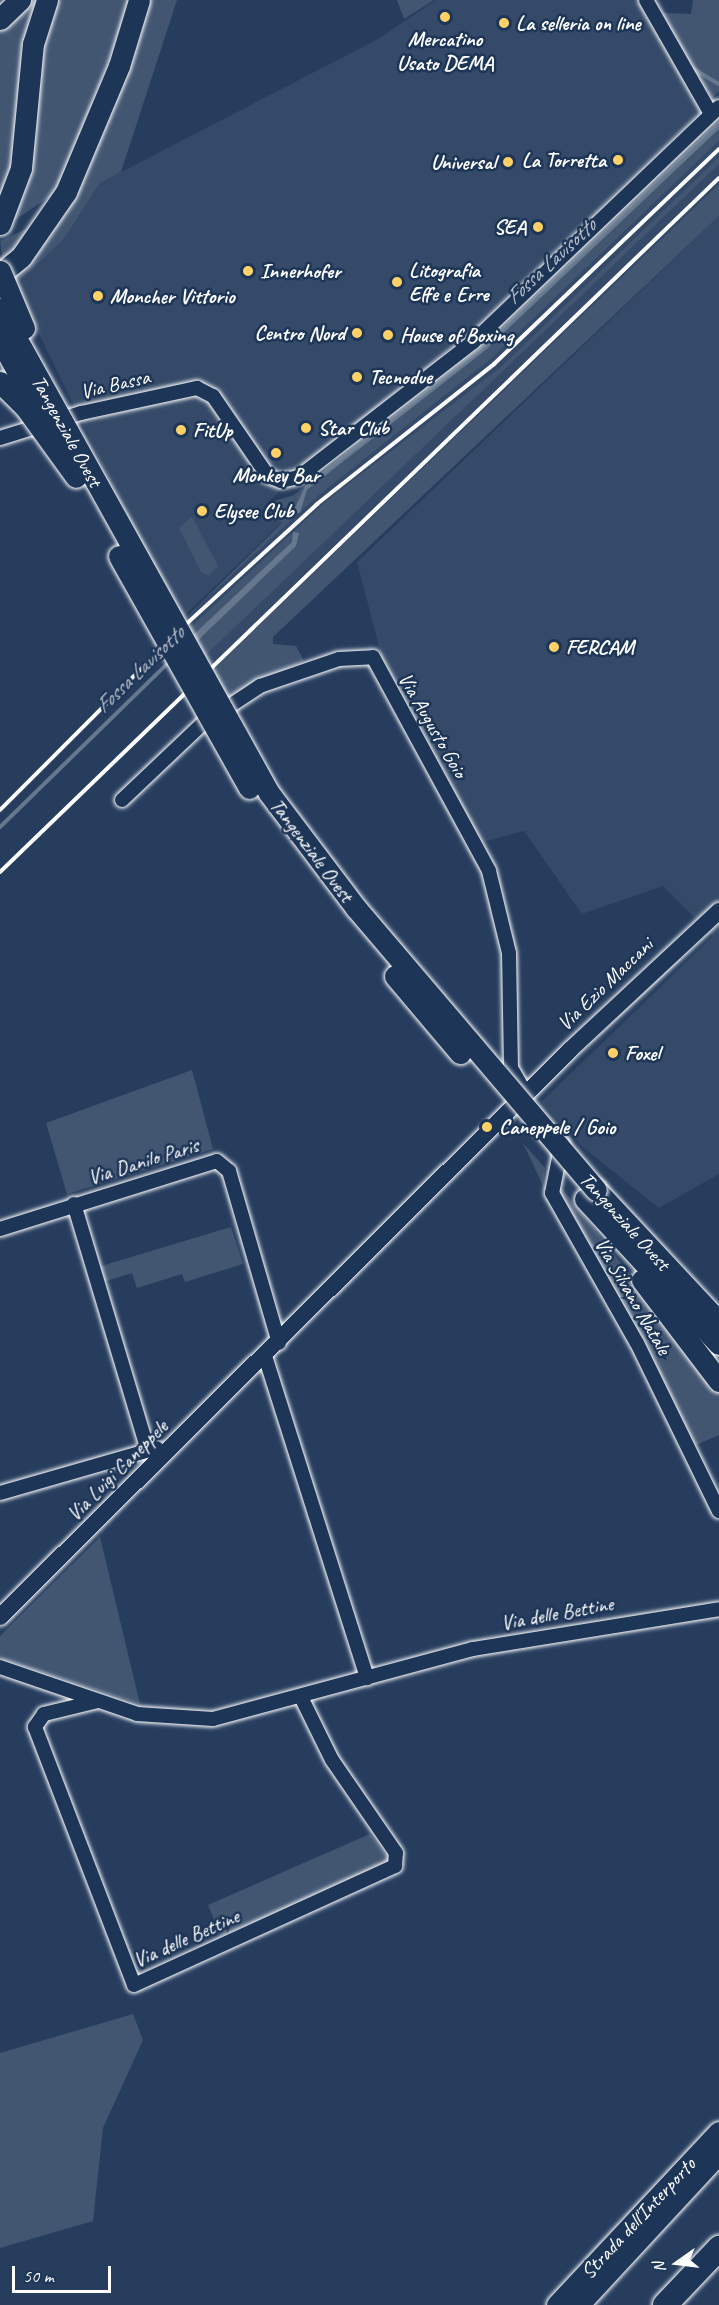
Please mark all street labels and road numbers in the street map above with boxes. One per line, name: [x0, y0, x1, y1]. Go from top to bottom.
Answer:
street label: Via Bassa: [78, 364, 152, 404]
street label: Tangenziale Ovest: [26, 371, 108, 491]
street label: Via Augusto Goio: [393, 668, 473, 782]
street label: Tangenziale Ovest: [265, 793, 359, 907]
street label: Via Ezio Maccani: [552, 932, 658, 1036]
street label: Via Danilo Paris: [84, 1132, 202, 1190]
street label: Tangenziale Ovest: [574, 1166, 676, 1276]
street label: Via Silvano Natale: [589, 1233, 677, 1359]
street label: Via Luigi Caneppele: [61, 1414, 173, 1526]
street label: Via delle Bettine: [499, 1591, 615, 1635]
street label: Via delle Bettine: [129, 1903, 243, 1973]
street label: Strada dell'Interporto: [575, 2152, 701, 2284]

